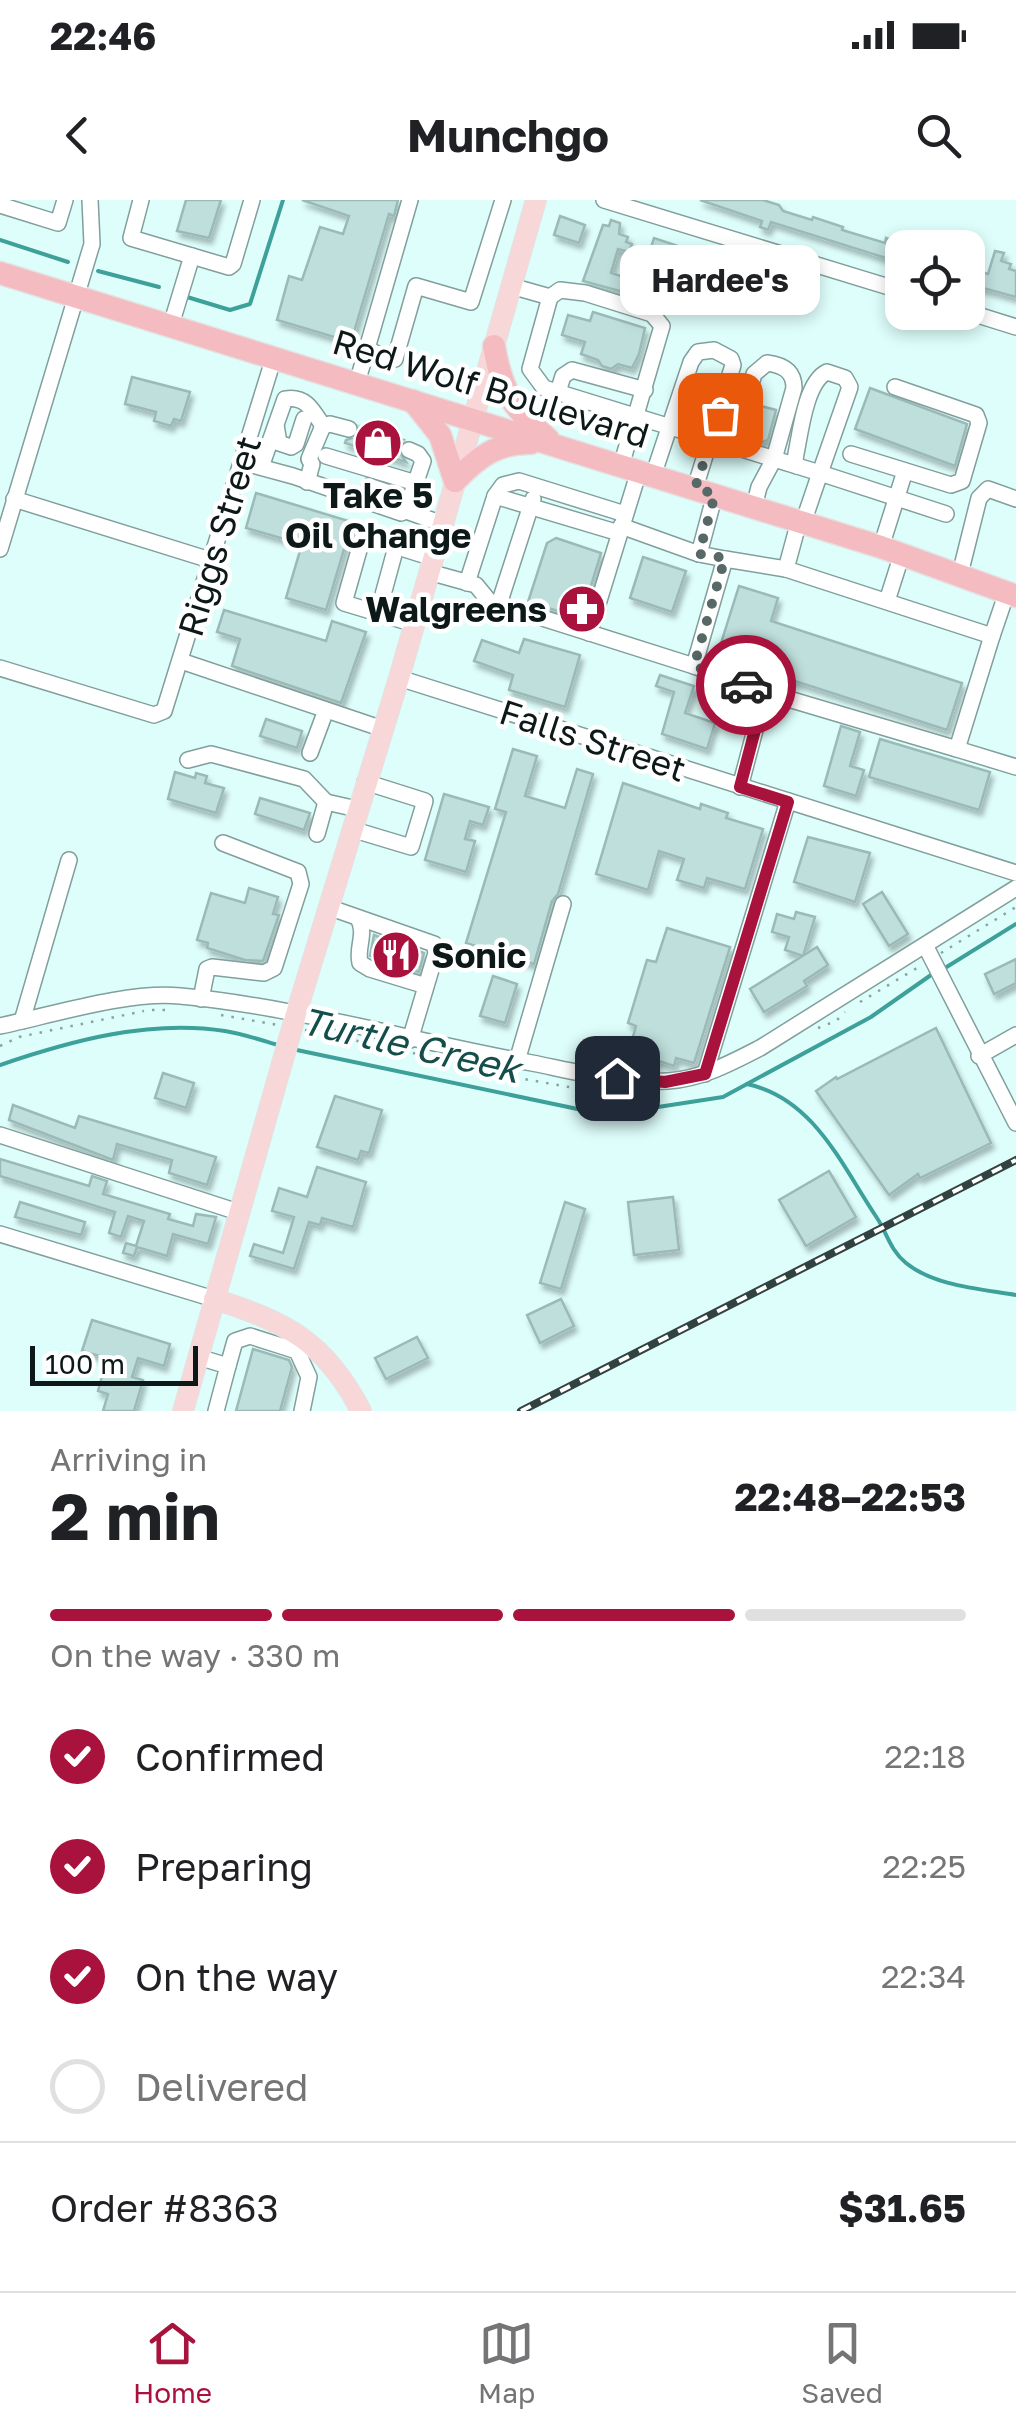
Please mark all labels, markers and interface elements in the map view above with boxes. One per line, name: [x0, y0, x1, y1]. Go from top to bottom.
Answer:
text: 22:46: [50, 13, 156, 58]
icon: back: [50, 108, 105, 163]
text: Munchgo: [407, 108, 609, 162]
icon: search: [911, 108, 966, 163]
map controls: [885, 230, 985, 330]
button: locate: [885, 230, 985, 330]
callout: Hardee's: [620, 245, 820, 315]
text: Hardee's: [651, 261, 789, 299]
street label: Red Wolf Boulevard: [328, 320, 654, 456]
pin: [678, 373, 763, 458]
icon: bag: [693, 388, 748, 443]
shop icon: Take 5 Oil Change: [352, 417, 404, 469]
street label: Riggs Street: [169, 431, 269, 641]
place label: Take 5 Oil Change: [285, 474, 471, 556]
pharmacy icon: Walgreens: [556, 583, 608, 635]
place label: Walgreens: [365, 588, 547, 630]
courier: [696, 635, 796, 735]
icon: car: [719, 658, 774, 713]
street label: Falls Street: [495, 690, 691, 790]
restaurant icon: Sonic: [370, 929, 422, 981]
place label: Sonic: [431, 934, 526, 976]
water label: Turtle Creek: [297, 997, 528, 1092]
pin: [575, 1036, 660, 1121]
icon: home: [590, 1051, 645, 1106]
scale bar: [30, 1341, 198, 1386]
text: 100 m: [45, 1347, 125, 1380]
text: Arriving in: [50, 1440, 207, 1478]
text: 22:48–22:53: [734, 1474, 966, 1519]
text: 2 min: [50, 1476, 220, 1554]
text: On the way · 330 m: [50, 1636, 340, 1674]
icon: check: [50, 1729, 105, 1784]
text: Confirmed: [135, 1734, 325, 1779]
text: 22:18: [884, 1737, 966, 1775]
icon: check: [50, 1839, 105, 1894]
text: Preparing: [135, 1844, 313, 1889]
text: 22:25: [882, 1847, 966, 1885]
icon: check: [50, 1949, 105, 2004]
text: On the way: [135, 1954, 338, 1999]
text: 22:34: [881, 1957, 966, 1995]
text: Delivered: [135, 2064, 308, 2109]
text: Order #8363: [50, 2185, 279, 2230]
text: $31.65: [838, 2185, 966, 2230]
tab: Home: [133, 2316, 212, 2409]
tab: Map: [478, 2316, 535, 2409]
tab: Saved: [801, 2316, 883, 2409]

